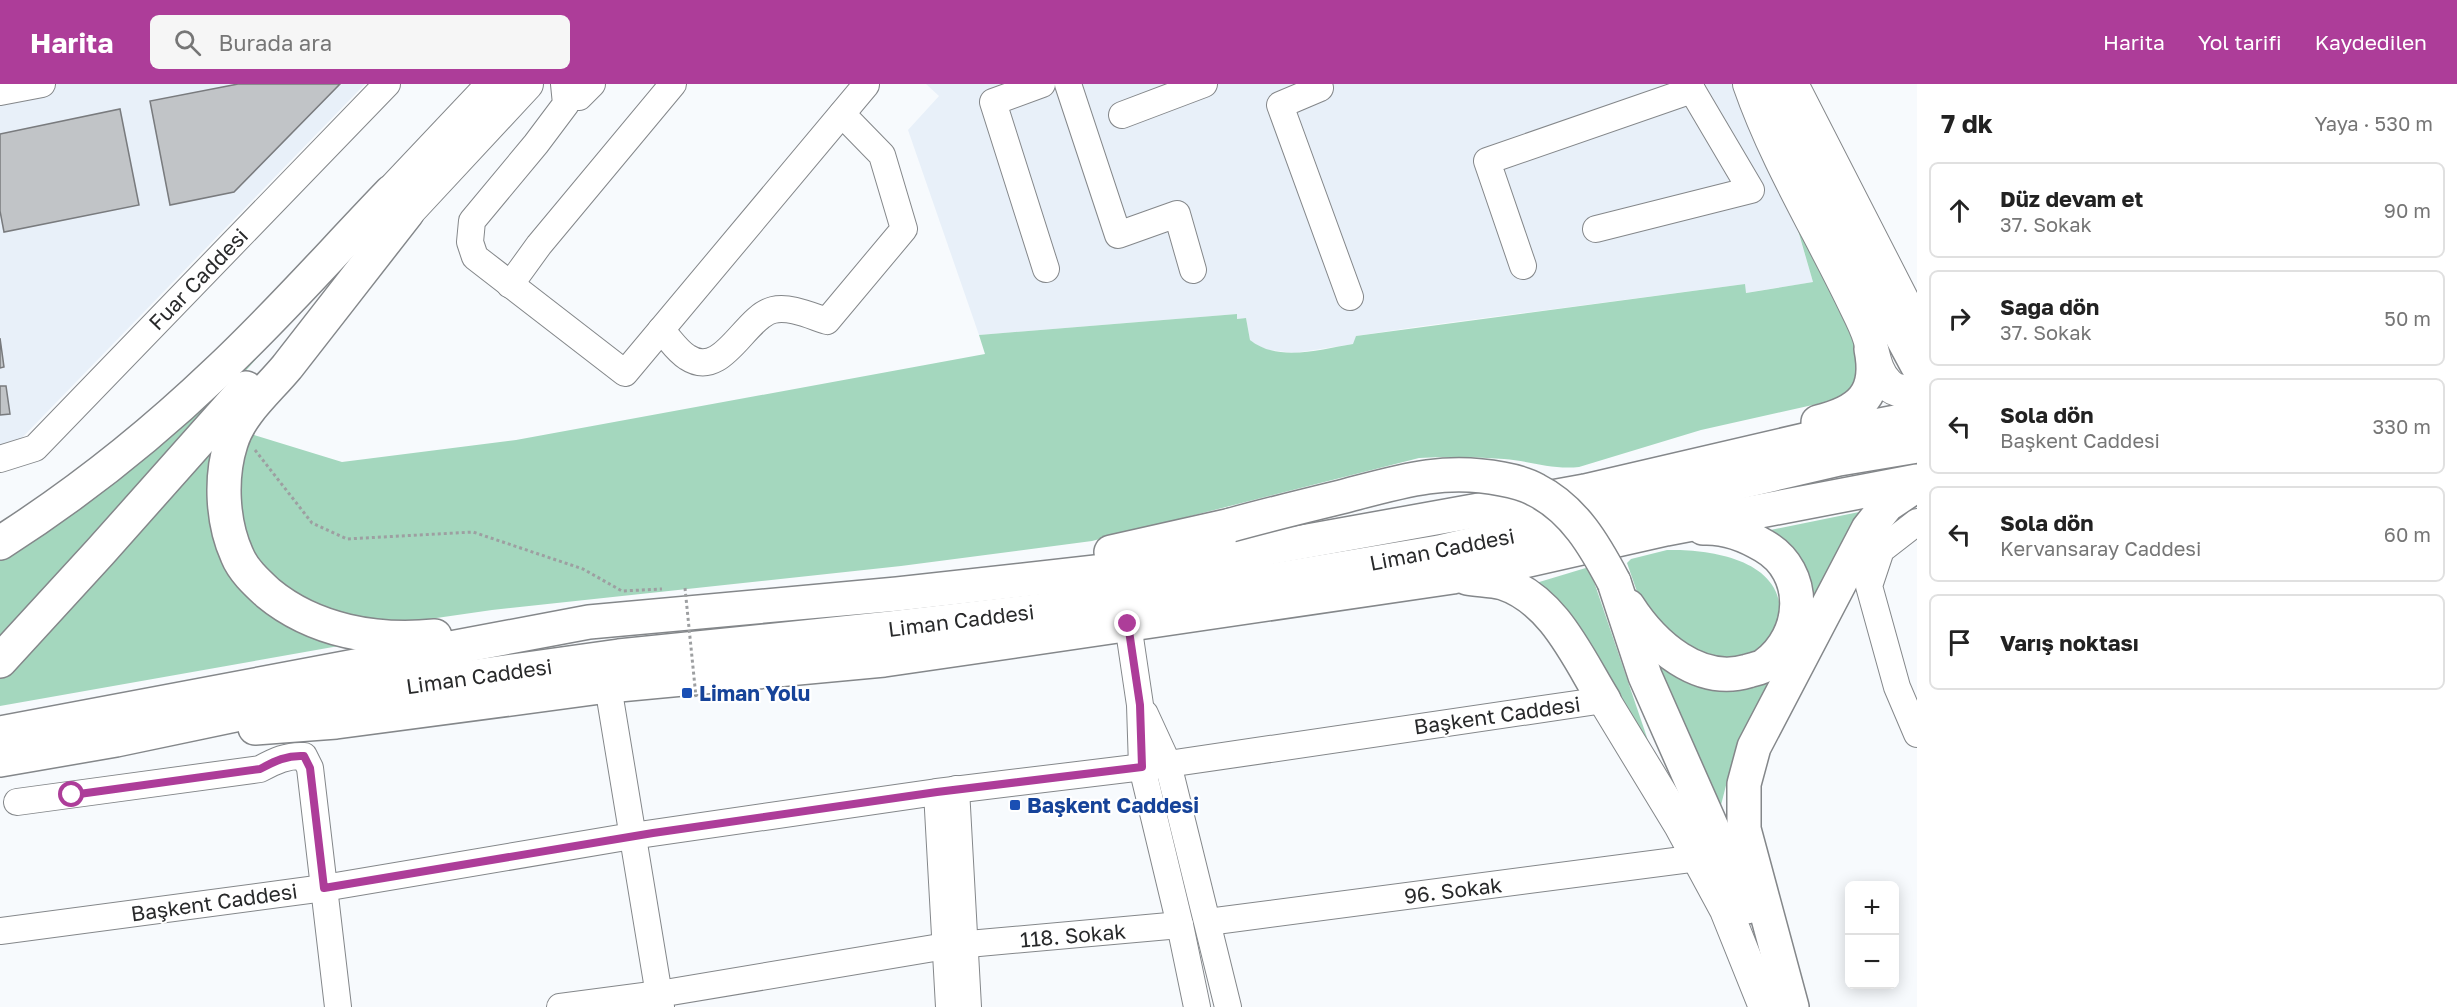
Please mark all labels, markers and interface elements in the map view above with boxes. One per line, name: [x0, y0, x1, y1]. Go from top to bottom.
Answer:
search box: [150, 15, 570, 69]
text: Harita: [30, 26, 114, 59]
icon: search: [171, 26, 204, 59]
text: Burada ara: [219, 29, 332, 56]
text: Harita: [2103, 29, 2165, 55]
text: Yol tarifi: [2198, 29, 2282, 55]
text: Kaydedilen: [2315, 29, 2427, 55]
text: 7 dk: [1941, 108, 1993, 139]
text: Yaya · 530 m: [2315, 111, 2433, 135]
text: Düz devam et: [2000, 185, 2143, 212]
icon: ahead: [1943, 194, 1976, 227]
text: 90 m: [2384, 198, 2431, 222]
text: 37. Sokak: [2000, 212, 2092, 236]
street label: Fuar Caddesi: [143, 223, 253, 335]
text: Sağa dön: [2000, 293, 2099, 320]
icon: right: [1943, 302, 1976, 335]
text: 50 m: [2384, 306, 2431, 330]
text: 37. Sokak: [2000, 320, 2092, 344]
text: Sola dön: [2000, 401, 2094, 428]
icon: left: [1943, 410, 1976, 443]
text: 330 m: [2373, 414, 2431, 438]
text: Başkent Caddesi: [2000, 428, 2160, 452]
text: Sola dön: [2000, 509, 2094, 536]
icon: left: [1943, 518, 1976, 551]
street label: Liman Caddesi: [1367, 522, 1517, 576]
text: 60 m: [2384, 522, 2431, 546]
text: Kervansaray Caddesi: [2000, 536, 2201, 560]
street label: Liman Caddesi: [886, 598, 1036, 642]
route end: [1114, 610, 1140, 636]
icon: arrive: [1943, 626, 1976, 659]
text: Varış noktası: [2000, 629, 2139, 656]
street label: Liman Caddesi: [404, 653, 554, 699]
place label: Liman Yolu: [699, 680, 810, 706]
marker: Liman Yolu: [680, 686, 694, 700]
street label: Başkent Caddesi: [1412, 690, 1582, 740]
route start: [58, 781, 84, 807]
place label: Başkent Caddesi: [1027, 792, 1199, 818]
marker: Başkent Caddesi: [1008, 798, 1022, 812]
street label: 96. Sokak: [1403, 871, 1504, 909]
street label: Başkent Caddesi: [129, 877, 299, 927]
map controls: [1845, 881, 1899, 989]
button: +: [1845, 881, 1899, 935]
street label: 118. Sokak: [1019, 917, 1127, 953]
button: −: [1845, 935, 1899, 989]

